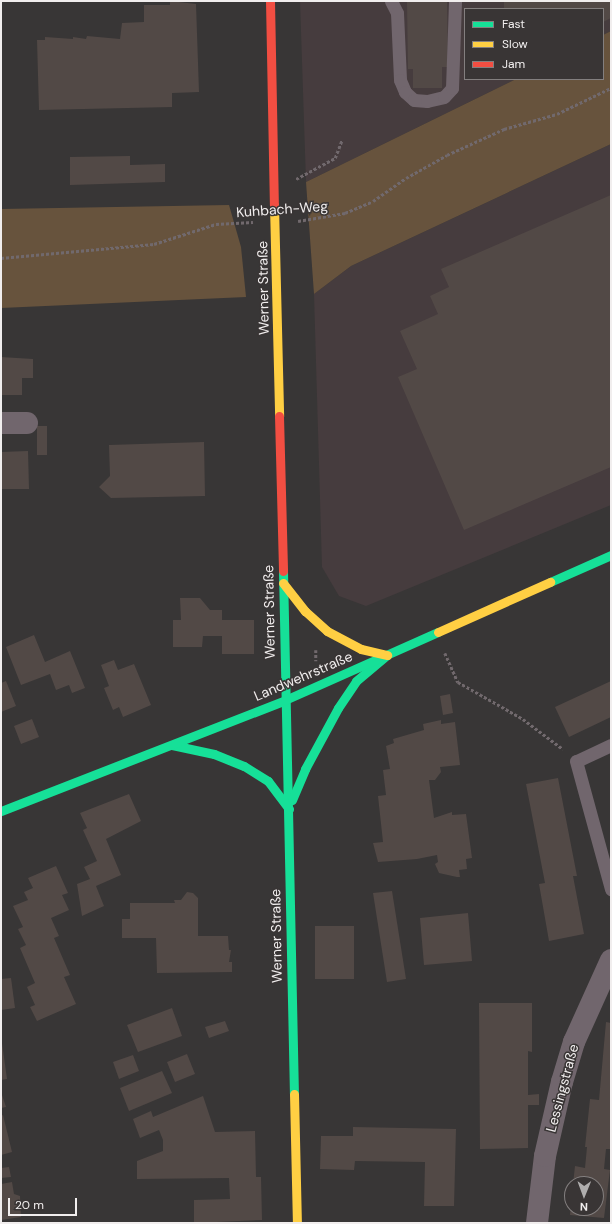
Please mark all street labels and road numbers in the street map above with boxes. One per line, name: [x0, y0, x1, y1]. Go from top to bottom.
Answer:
street label: Kuhbach-Weg: [236, 197, 328, 221]
street label: Werner Straße: [254, 241, 272, 335]
street label: Werner Straße: [260, 565, 278, 659]
street label: Landwehrstraße: [251, 648, 355, 704]
street label: Werner Straße: [267, 889, 285, 983]
street label: Lessingstraße: [542, 1042, 582, 1134]

